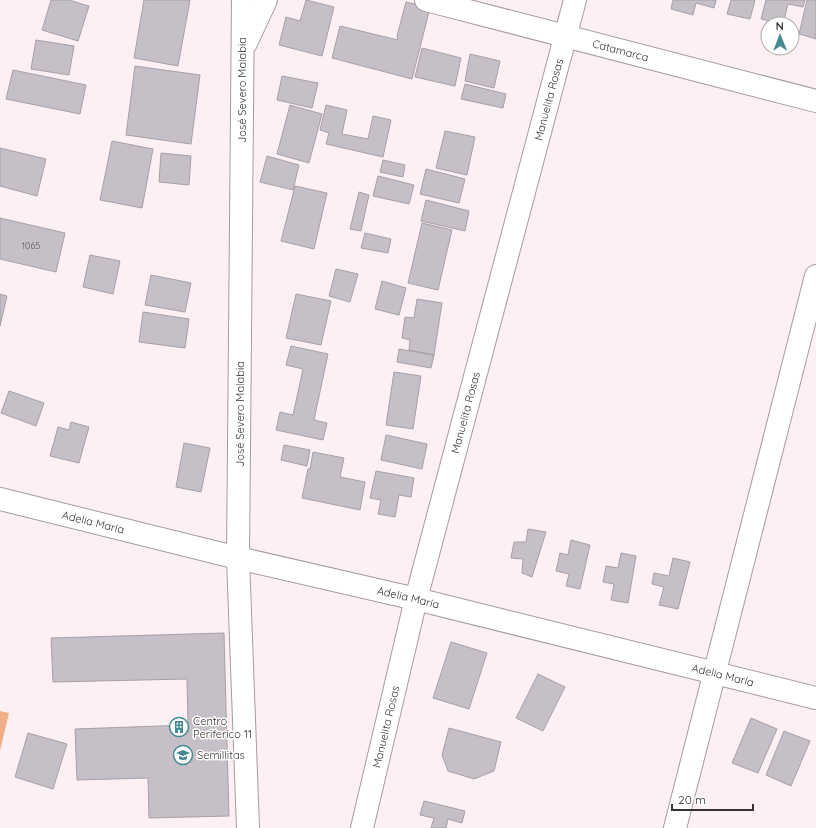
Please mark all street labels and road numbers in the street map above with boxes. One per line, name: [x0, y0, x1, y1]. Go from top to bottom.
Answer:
street label: Catamarca: [591, 36, 650, 64]
street label: José Severo Malabia: [235, 37, 249, 143]
street label: Manuelita Rosas: [531, 57, 566, 142]
street label: José Severo Malabia: [233, 361, 247, 467]
street label: Manuelita Rosas: [448, 370, 483, 455]
street label: Adelia María: [61, 508, 126, 537]
street label: Adelia María: [376, 583, 441, 612]
street label: Adelia María: [690, 661, 755, 689]
street label: Manuelita Rosas: [369, 684, 402, 769]

